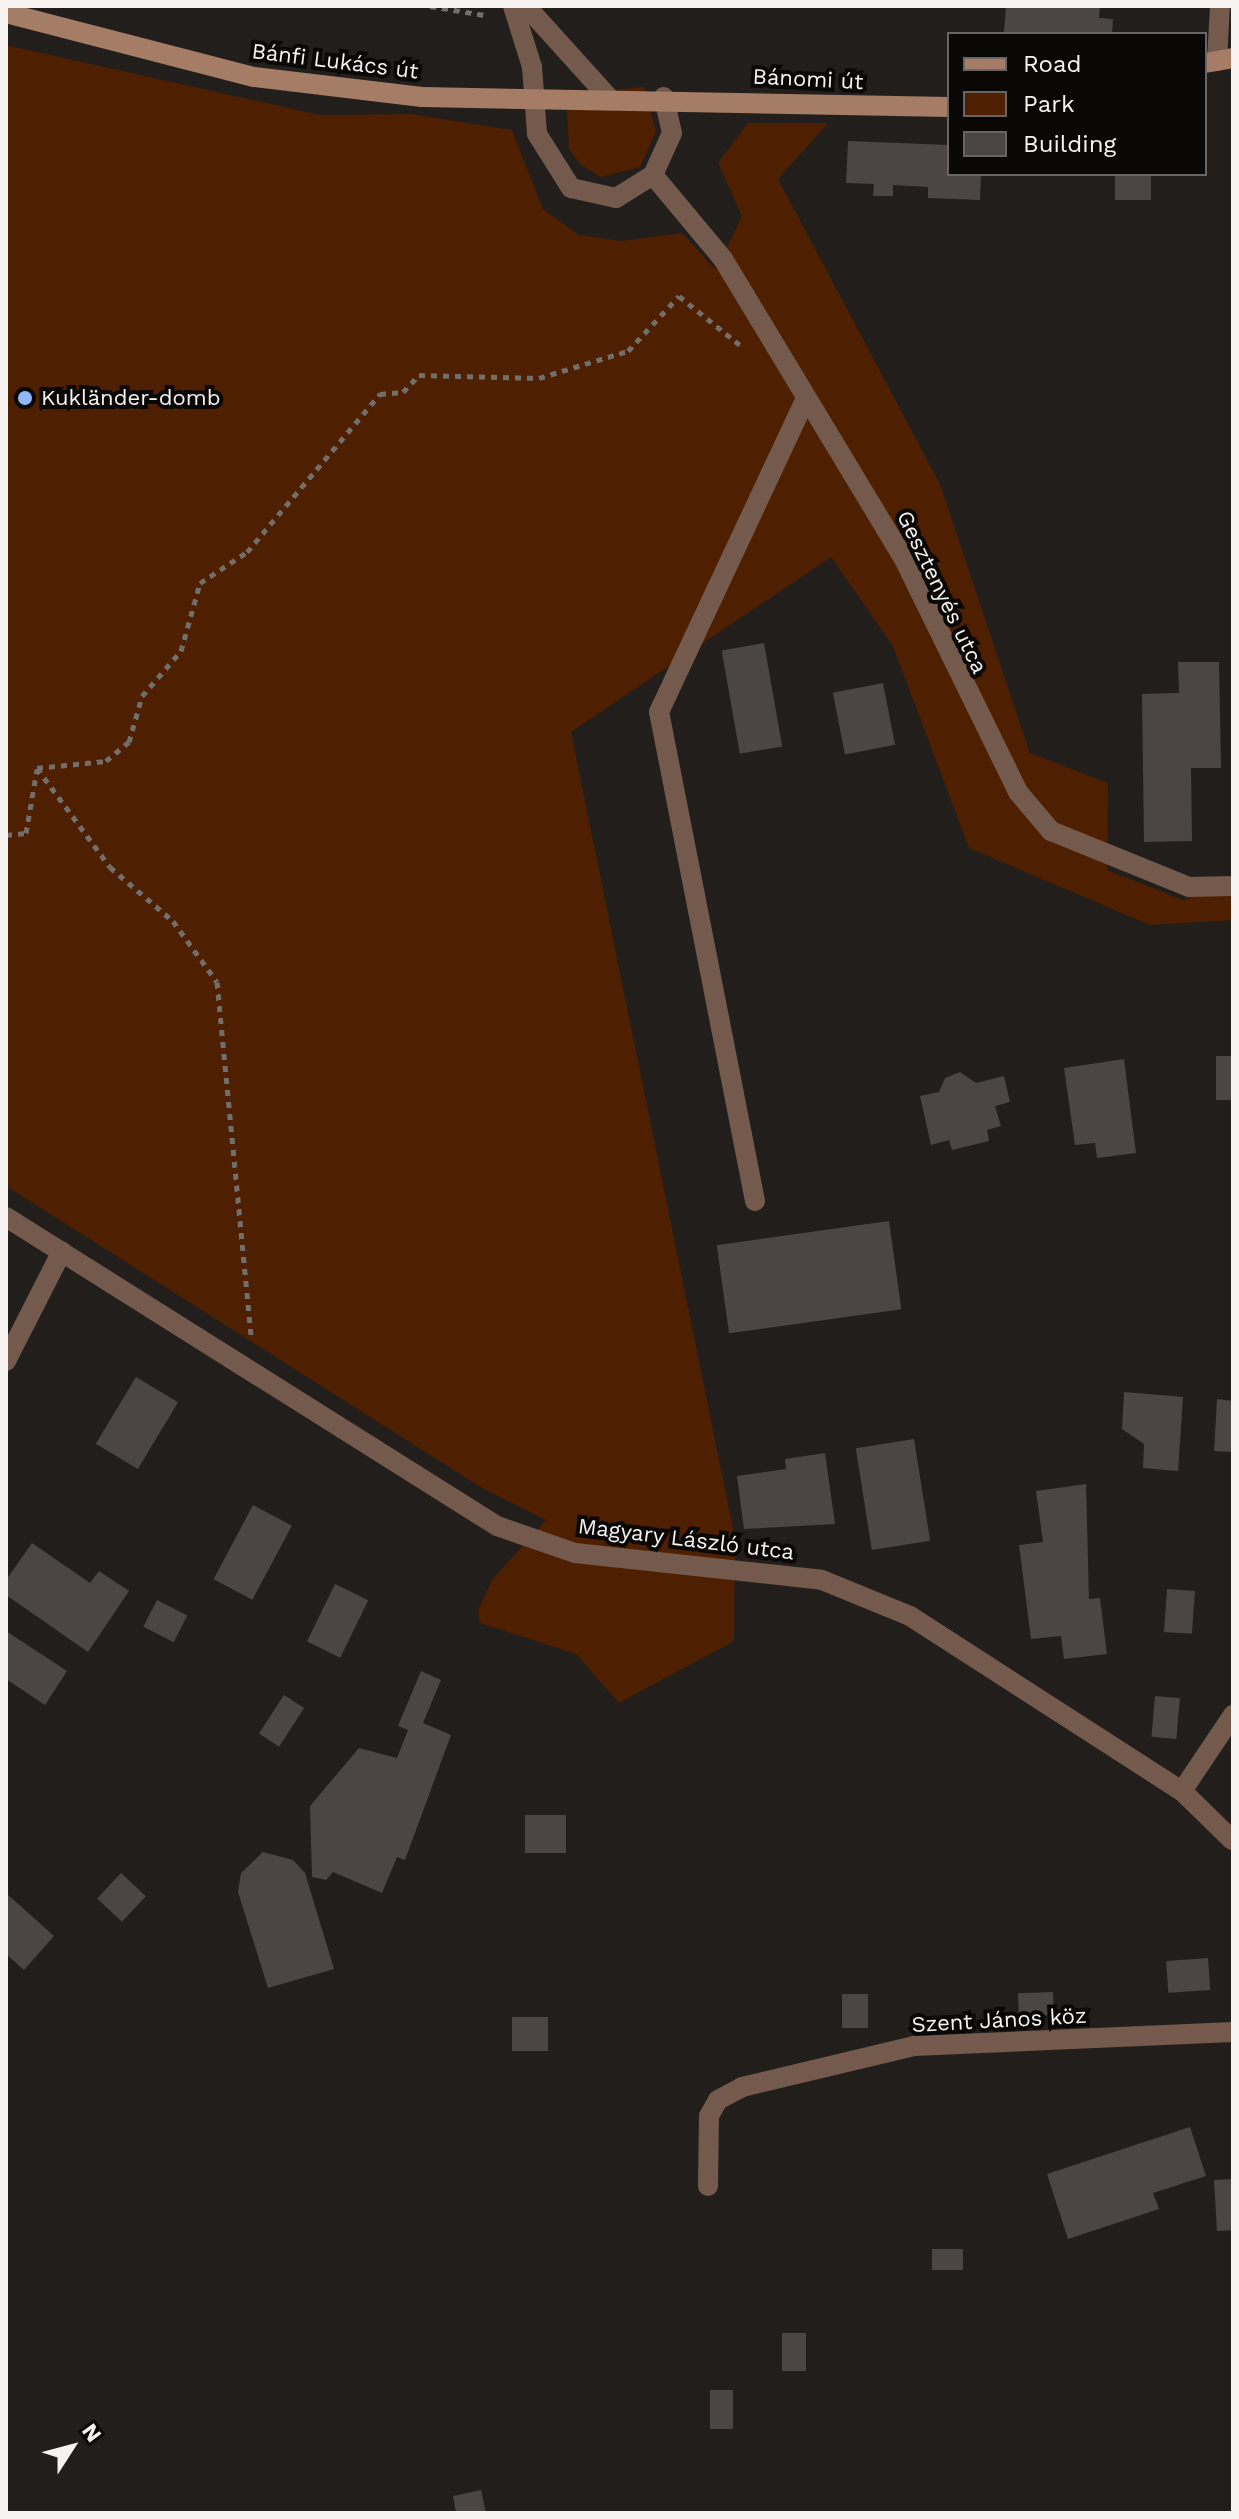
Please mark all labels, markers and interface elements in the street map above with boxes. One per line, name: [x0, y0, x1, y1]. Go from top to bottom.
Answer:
legend: [947, 32, 1207, 176]
street label: Bánfi Lukács út: [250, 38, 420, 84]
text: Road: [1023, 50, 1082, 78]
street label: Bánomi út: [752, 63, 864, 95]
text: Park: [1023, 90, 1075, 118]
text: Building: [1023, 130, 1116, 158]
place label: Kukländer-domb: [41, 385, 221, 411]
marker: Kukländer-domb: [16, 389, 34, 407]
street label: Gesztenyés utca: [891, 506, 993, 678]
street label: Magyary László utca: [576, 1513, 796, 1565]
street label: Szent János köz: [911, 2002, 1087, 2038]
north arrow: [32, 2407, 112, 2487]
text: N: [77, 2419, 107, 2447]

